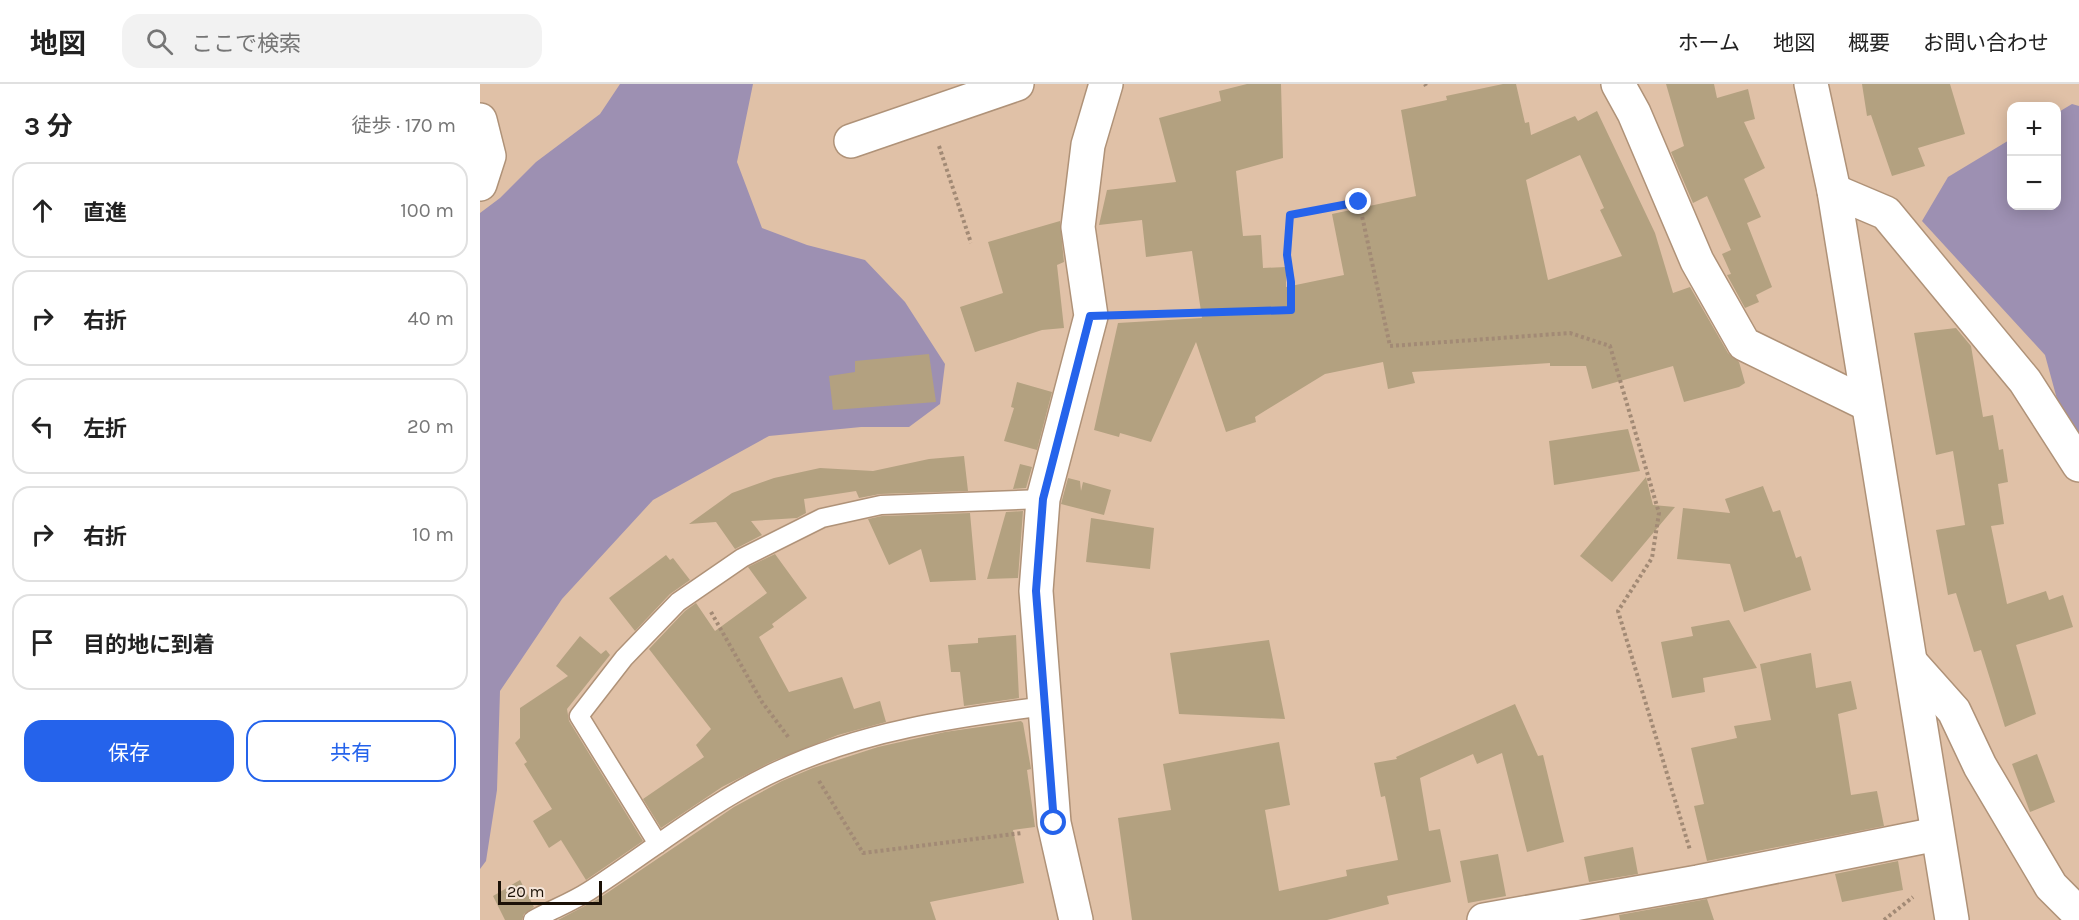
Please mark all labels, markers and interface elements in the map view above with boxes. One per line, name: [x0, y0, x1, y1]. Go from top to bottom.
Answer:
search box: [122, 14, 542, 68]
icon: search: [143, 25, 176, 58]
text: 地図: [30, 27, 86, 60]
text: ここで検索: [191, 31, 301, 57]
text: ホーム: [1678, 31, 1740, 55]
text: 地図: [1773, 31, 1815, 55]
text: 概要: [1848, 31, 1890, 55]
text: お問い合わせ: [1923, 31, 2049, 55]
map controls: [2007, 102, 2061, 210]
button: +: [2007, 102, 2061, 156]
text: 3 分: [24, 111, 73, 142]
text: 徒歩 · 170 m: [352, 114, 456, 137]
button: −: [2007, 156, 2061, 210]
route end: [1345, 188, 1371, 214]
icon: ahead: [26, 194, 59, 227]
text: 100 m: [400, 199, 454, 222]
text: 直進: [83, 200, 127, 226]
icon: right: [26, 302, 59, 335]
text: 40 m: [408, 307, 454, 330]
text: 右折: [83, 308, 127, 334]
icon: left: [26, 410, 59, 443]
text: 20 m: [407, 415, 454, 438]
text: 左折: [83, 416, 127, 442]
icon: right: [26, 518, 59, 551]
text: 10 m: [412, 523, 454, 546]
text: 右折: [83, 524, 127, 550]
icon: arrive: [26, 626, 59, 659]
text: 目的地に到着: [83, 632, 215, 658]
button: 保存: [24, 720, 234, 782]
button: 共有: [246, 720, 456, 782]
route start: [1040, 809, 1066, 835]
scale bar: [498, 878, 602, 906]
text: 20 m: [507, 882, 545, 901]

